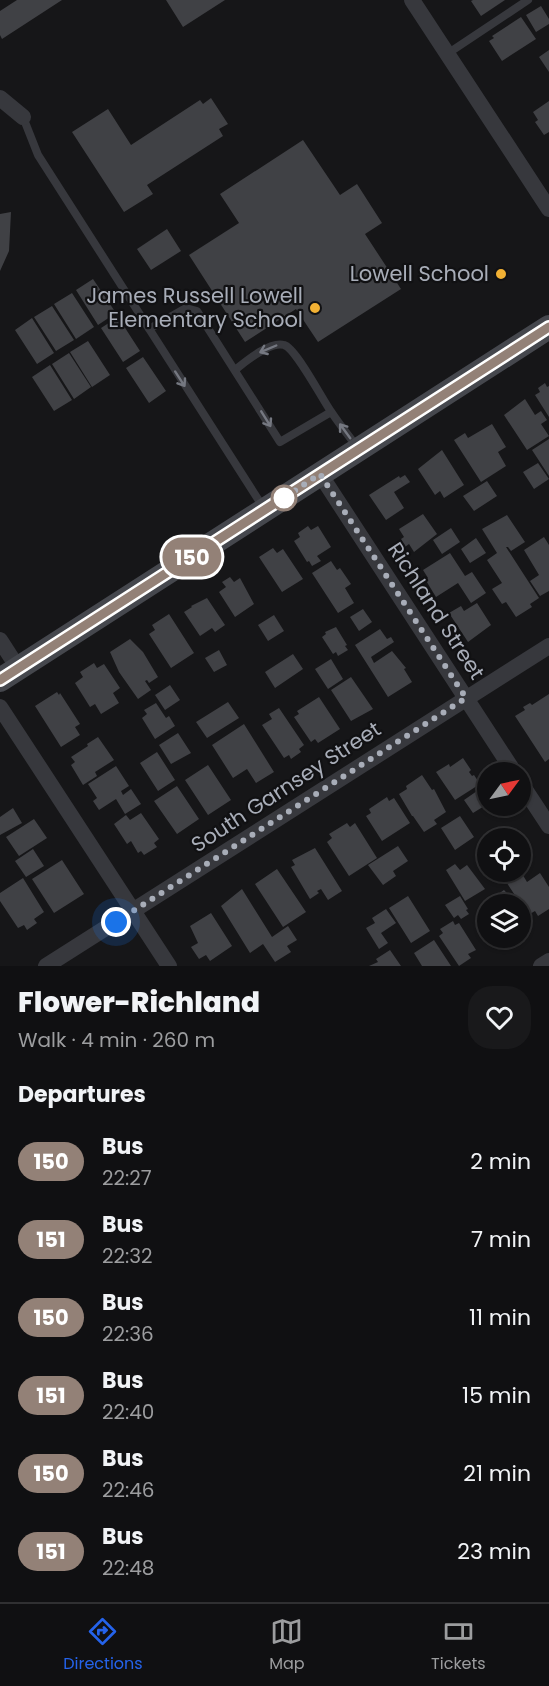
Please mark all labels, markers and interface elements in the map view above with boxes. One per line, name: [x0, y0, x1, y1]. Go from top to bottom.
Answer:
place label: Lowell School: [350, 259, 489, 288]
marker: Lowell School: [494, 267, 508, 281]
place label: James Russell Lowell Elementary School: [86, 281, 303, 334]
marker: James Russell Lowell Elementary School: [308, 301, 322, 315]
one-way arrow: [259, 344, 277, 355]
one-way arrow: [174, 370, 187, 387]
one-way arrow: [261, 410, 273, 427]
one-way arrow: [339, 423, 351, 439]
unlabelled marker: [271, 485, 297, 511]
street label: Richland Street: [381, 536, 492, 685]
line badge: 150: [158, 538, 226, 576]
text: 150: [174, 543, 210, 572]
street label: South Garnsey Street: [185, 714, 386, 859]
north arrow: [477, 762, 531, 816]
map controls: [477, 762, 531, 948]
button: locate: [477, 828, 531, 882]
button: layers: [477, 894, 531, 948]
your location: [101, 907, 131, 937]
text: Flower-Richland: [18, 983, 260, 1022]
button: heart: [468, 986, 531, 1049]
text: Walk · 4 min · 260 m: [18, 1026, 215, 1054]
text: Departures: [18, 1079, 146, 1110]
text: Bus: [102, 1131, 144, 1162]
text: 2 min: [470, 1146, 531, 1177]
text: 150: [33, 1147, 69, 1176]
text: 22:27: [102, 1164, 152, 1192]
text: Bus: [102, 1209, 144, 1240]
text: 7 min: [471, 1224, 531, 1255]
text: 151: [36, 1225, 66, 1254]
text: 22:32: [102, 1242, 153, 1270]
text: Bus: [102, 1287, 144, 1318]
text: 11 min: [469, 1302, 531, 1333]
text: 150: [33, 1303, 69, 1332]
text: 22:36: [102, 1320, 154, 1348]
text: Bus: [102, 1365, 144, 1396]
text: 15 min: [462, 1380, 531, 1411]
text: 151: [36, 1381, 66, 1410]
text: 22:40: [102, 1398, 154, 1426]
text: Bus: [102, 1443, 144, 1474]
text: 21 min: [463, 1458, 531, 1489]
text: 150: [33, 1459, 69, 1488]
text: 22:46: [102, 1476, 155, 1504]
text: Bus: [102, 1521, 144, 1552]
text: 23 min: [457, 1536, 531, 1567]
text: 151: [36, 1537, 66, 1566]
text: 22:48: [102, 1554, 154, 1582]
tab: Directions: [63, 1615, 143, 1676]
tab: Map: [269, 1615, 305, 1676]
tab: Tickets: [431, 1615, 486, 1676]

